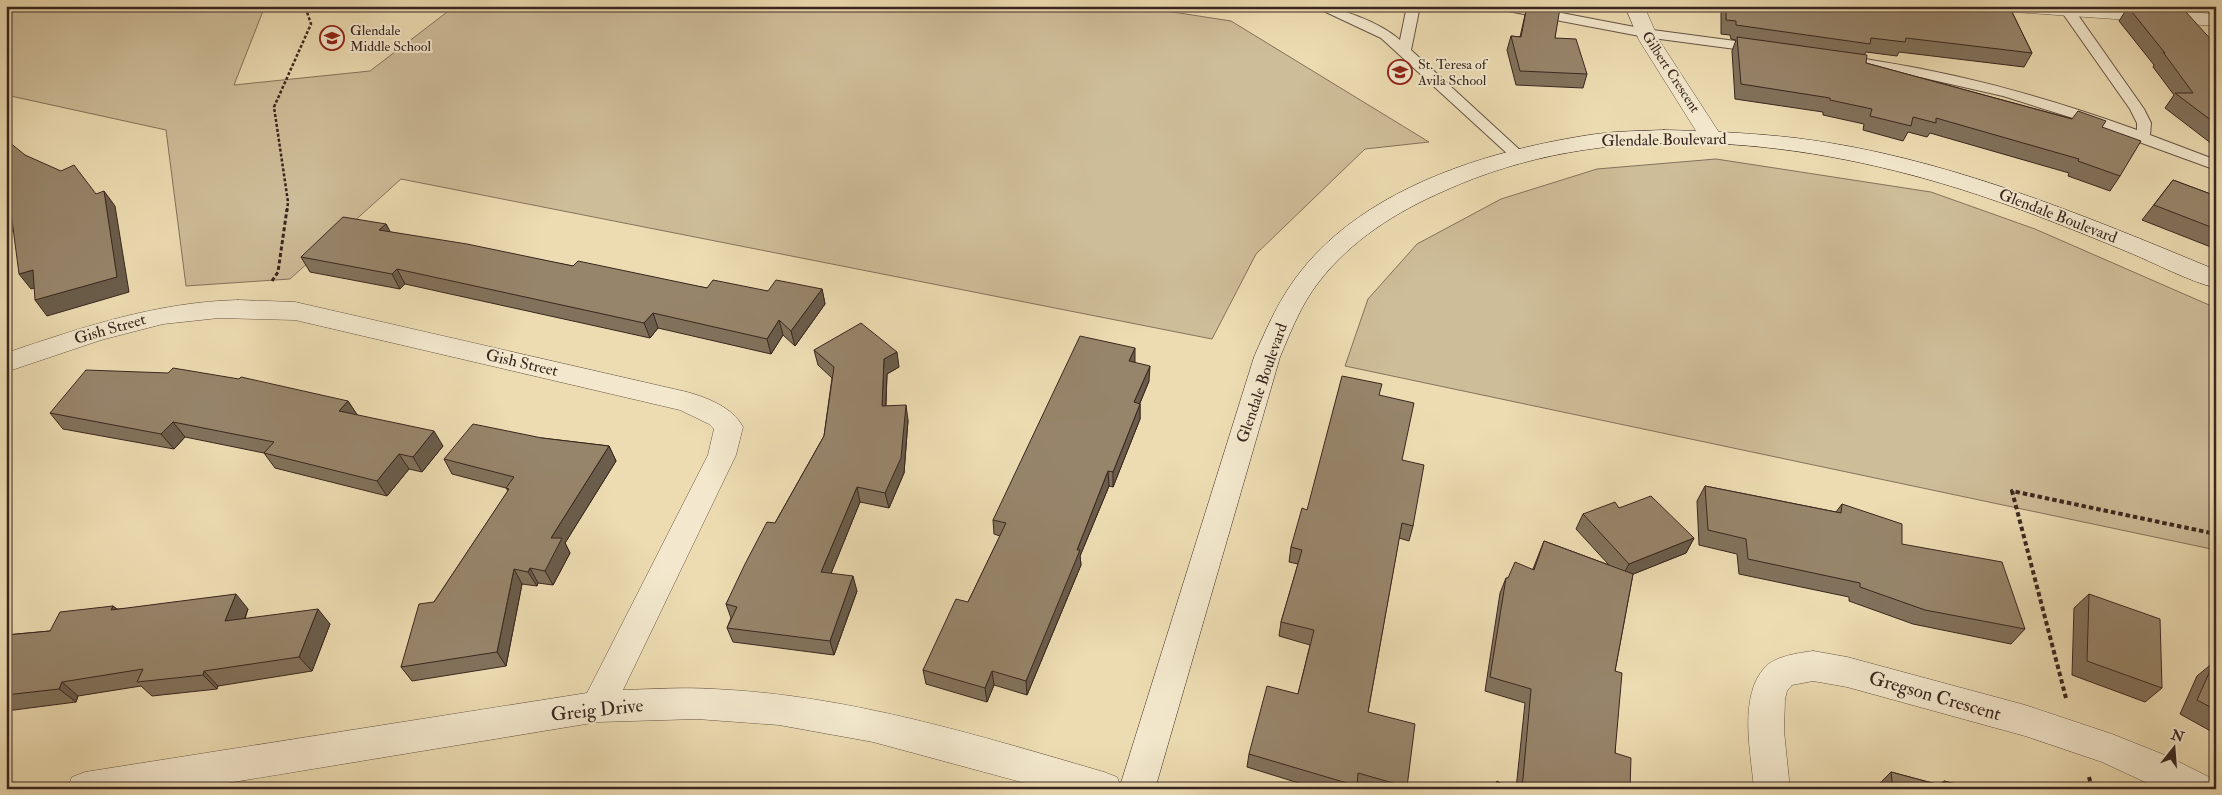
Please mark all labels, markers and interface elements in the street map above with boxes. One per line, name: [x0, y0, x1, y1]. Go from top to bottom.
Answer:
place label: Glendale Middle School: [350, 22, 431, 55]
school or university icon: Glendale Middle School: [319, 25, 345, 51]
street label: Gilbert Crescent: [1638, 28, 1704, 116]
place label: St. Teresa of Avila School: [1417, 56, 1489, 89]
school or university icon: St. Teresa of Avila School: [1387, 59, 1413, 85]
street label: Glendale Boulevard: [1601, 129, 1727, 151]
street label: Glendale Boulevard: [1996, 184, 2120, 248]
street label: Gish Street: [72, 309, 148, 349]
street label: Glendale Boulevard: [1232, 320, 1292, 445]
street label: Gish Street: [484, 345, 560, 381]
street label: Gregson Crescent: [1866, 666, 2004, 726]
street label: Greig Drive: [550, 693, 644, 727]
north arrow: [2150, 722, 2200, 772]
text: N: [2168, 726, 2187, 746]

